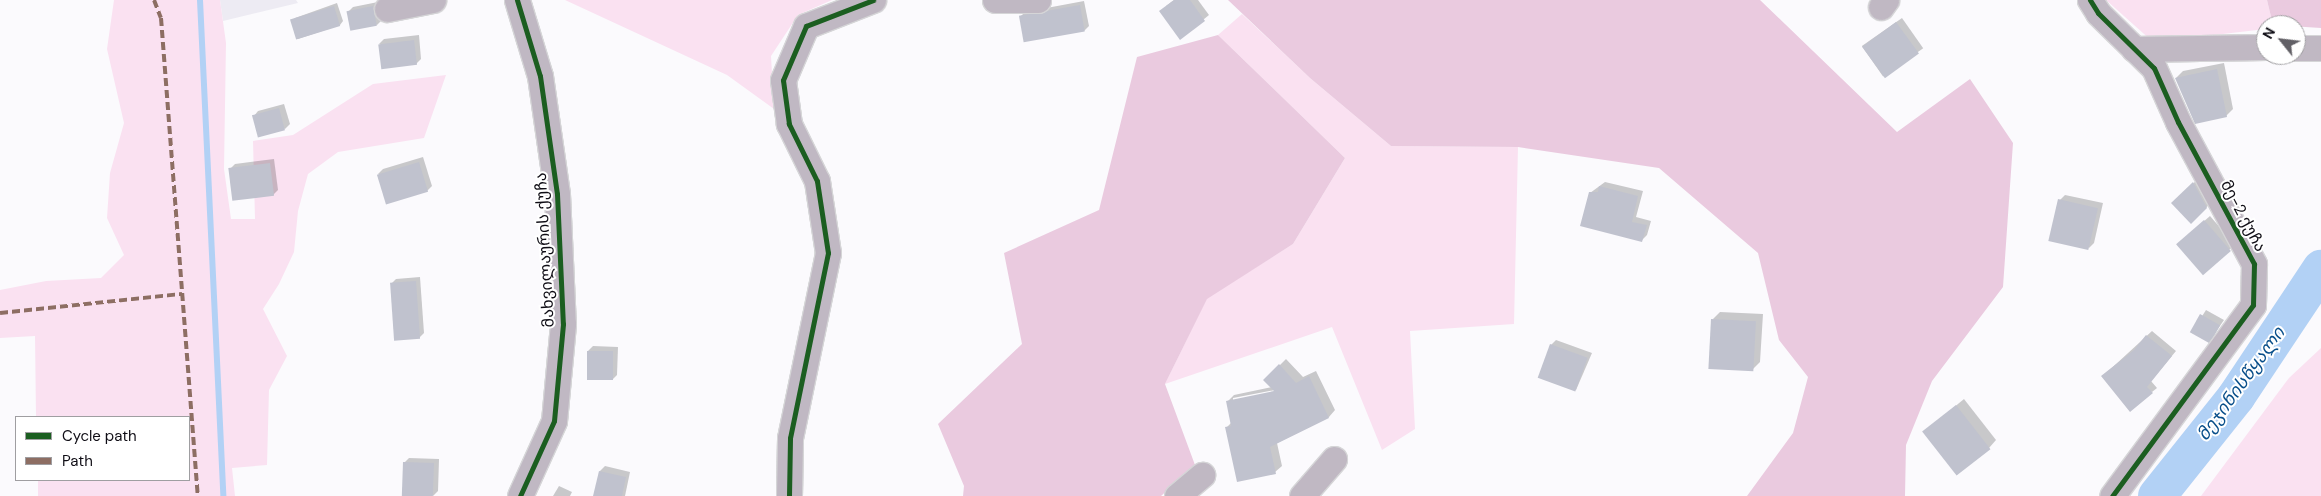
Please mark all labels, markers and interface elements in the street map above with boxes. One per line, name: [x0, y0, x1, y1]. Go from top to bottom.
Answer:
north arrow: [2256, 15, 2306, 65]
text: N: [2258, 24, 2279, 42]
street label: მახვილაურის ქუჩა: [531, 172, 559, 328]
street label: მე-2 ქუჩა: [2216, 177, 2270, 255]
water label: მეჯინისწყალი: [2193, 323, 2289, 445]
legend: [15, 416, 190, 481]
text: Cycle path: [62, 426, 137, 446]
text: Path: [62, 451, 93, 471]

